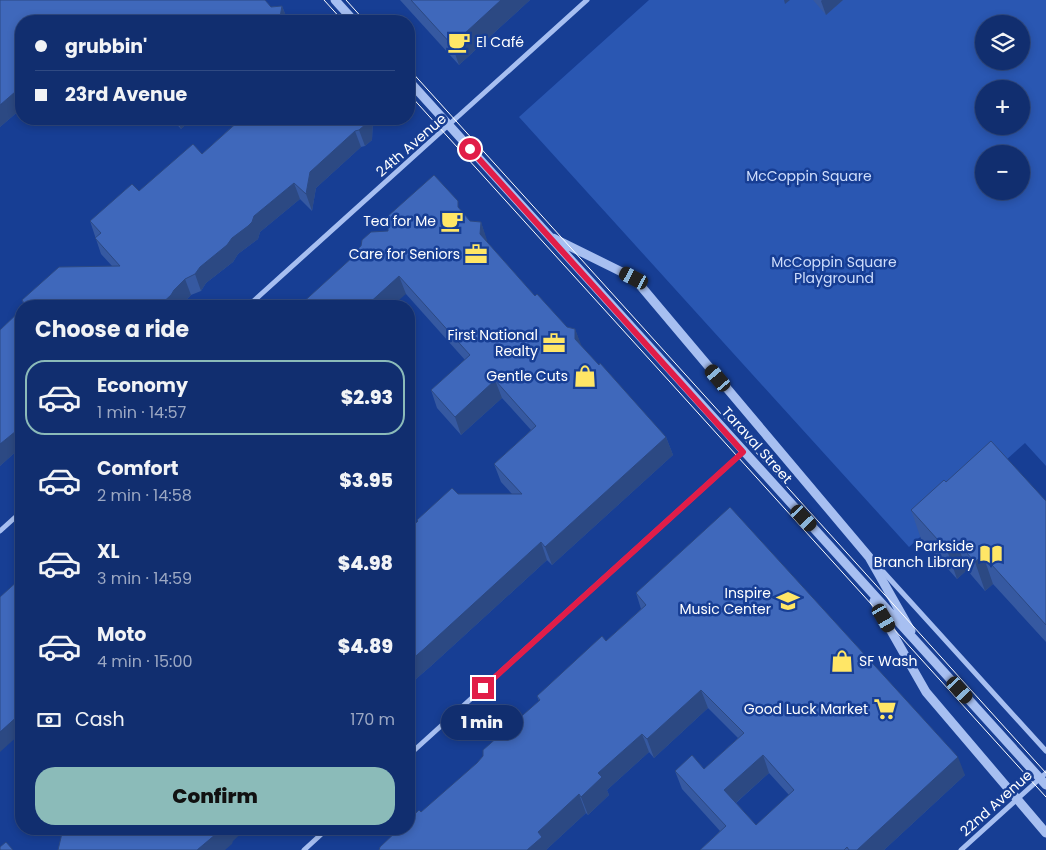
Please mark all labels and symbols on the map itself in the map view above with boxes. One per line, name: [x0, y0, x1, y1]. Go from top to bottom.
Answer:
cafe icon: El Café: [446, 29, 472, 55]
place label: El Café: [476, 32, 524, 52]
street label: 24th Avenue: [372, 109, 451, 181]
route start: [459, 138, 481, 160]
park label: McCoppin Square: [746, 166, 872, 186]
cafe icon: Tea for Me: [439, 208, 465, 234]
place label: Tea for Me: [363, 211, 436, 231]
office icon: Care for Seniors: [463, 241, 489, 267]
place label: Care for Seniors: [349, 244, 460, 264]
park label: McCoppin Square Playground: [771, 252, 897, 288]
car: [617, 265, 650, 291]
place label: First National Realty: [447, 325, 538, 361]
office icon: First National Realty: [541, 330, 567, 356]
car: [702, 362, 733, 394]
shop icon: Gentle Cuts: [572, 363, 598, 389]
place label: Gentle Cuts: [486, 366, 568, 386]
street label: Taraval Street: [717, 402, 797, 488]
car: [788, 502, 819, 534]
place label: Parkside Branch Library: [874, 536, 974, 572]
library icon: Parkside Branch Library: [978, 541, 1004, 567]
place label: Inspire Music Center: [680, 583, 771, 619]
school or university icon: Inspire Music Center: [775, 588, 801, 614]
car: [870, 601, 897, 635]
shop icon: SF Wash: [829, 648, 855, 674]
place label: SF Wash: [859, 651, 917, 671]
car: [944, 674, 975, 706]
route end: [472, 677, 494, 699]
supermarket icon: Good Luck Market: [872, 696, 898, 722]
place label: Good Luck Market: [744, 699, 868, 719]
callout: 1 min: [442, 706, 524, 740]
street label: 22nd Avenue: [956, 765, 1037, 841]

